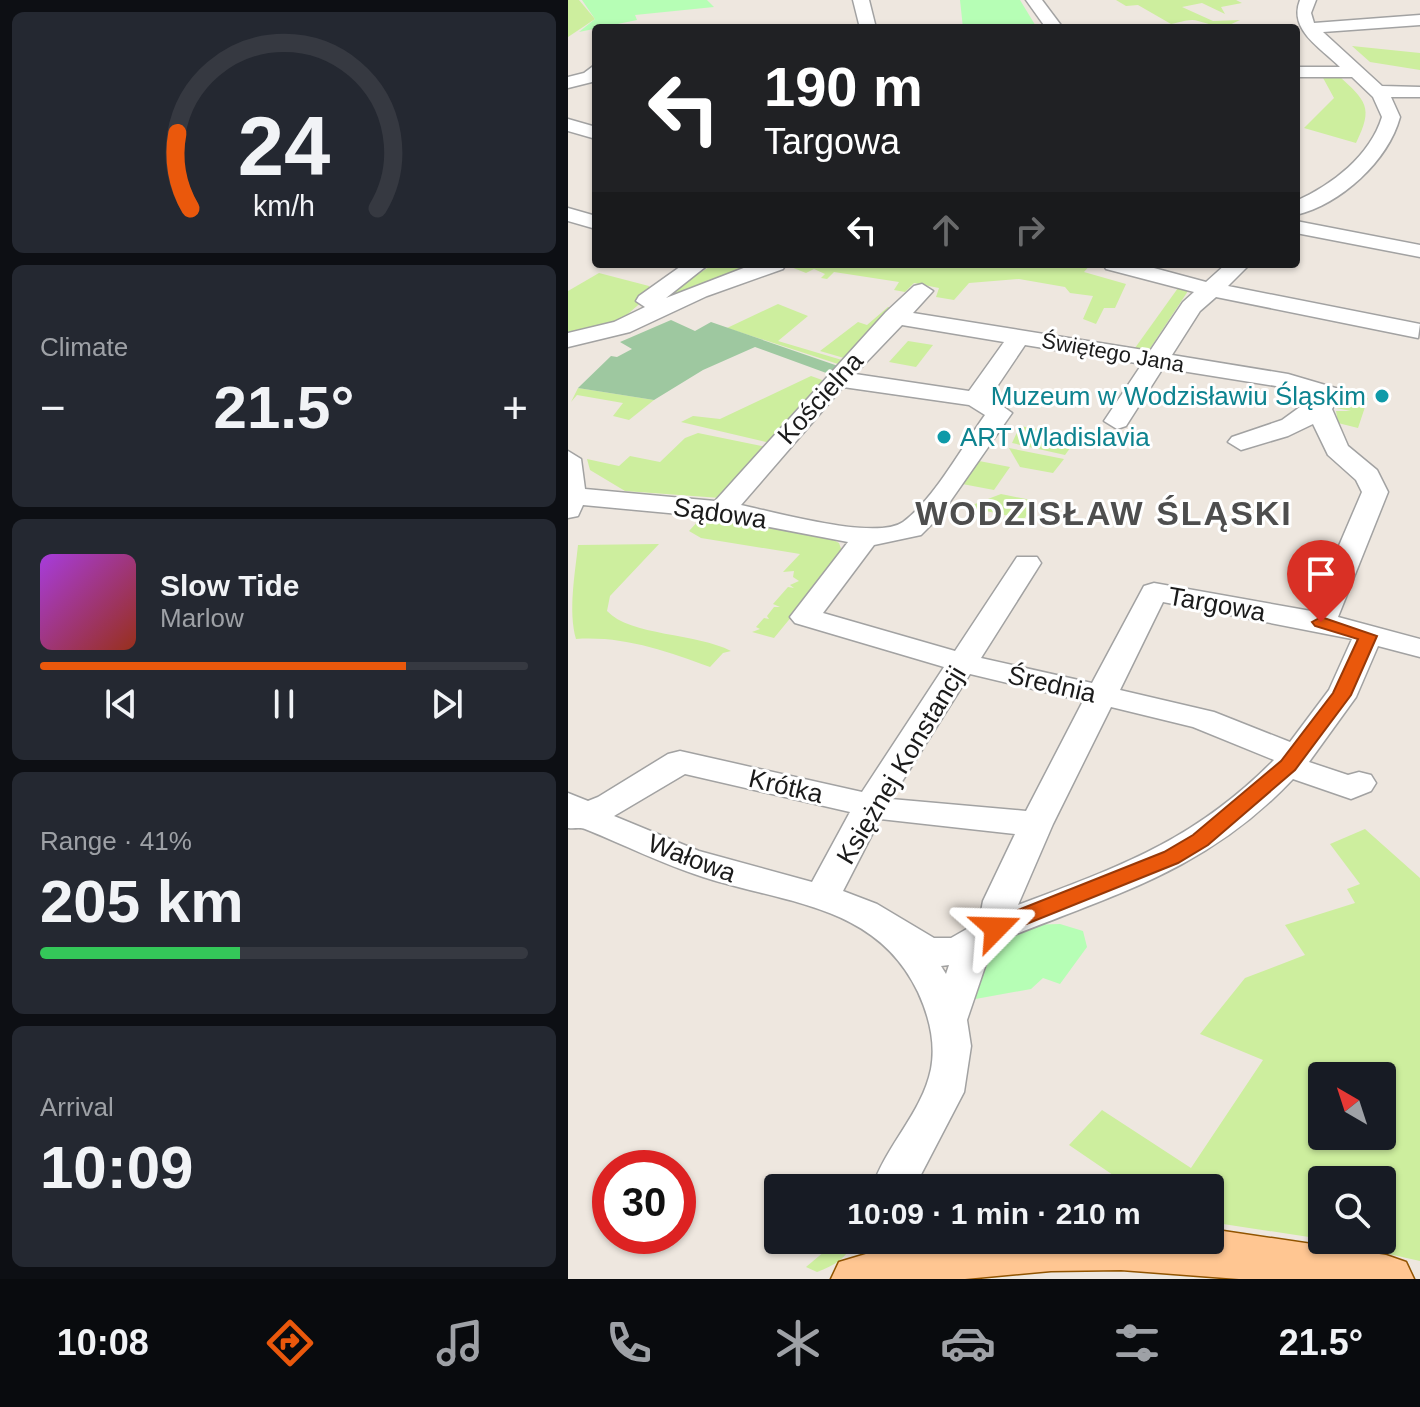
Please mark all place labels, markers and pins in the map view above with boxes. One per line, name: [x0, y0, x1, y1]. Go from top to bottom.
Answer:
place label: Muzeum w Wodzisławiu Śląskim: [991, 381, 1366, 411]
marker: Muzeum w Wodzisławiu Śląskim: [1373, 387, 1391, 405]
place label: ART Wladislavia: [960, 422, 1150, 452]
marker: ART Wladislavia: [935, 428, 953, 446]
pin: [1287, 540, 1355, 622]

